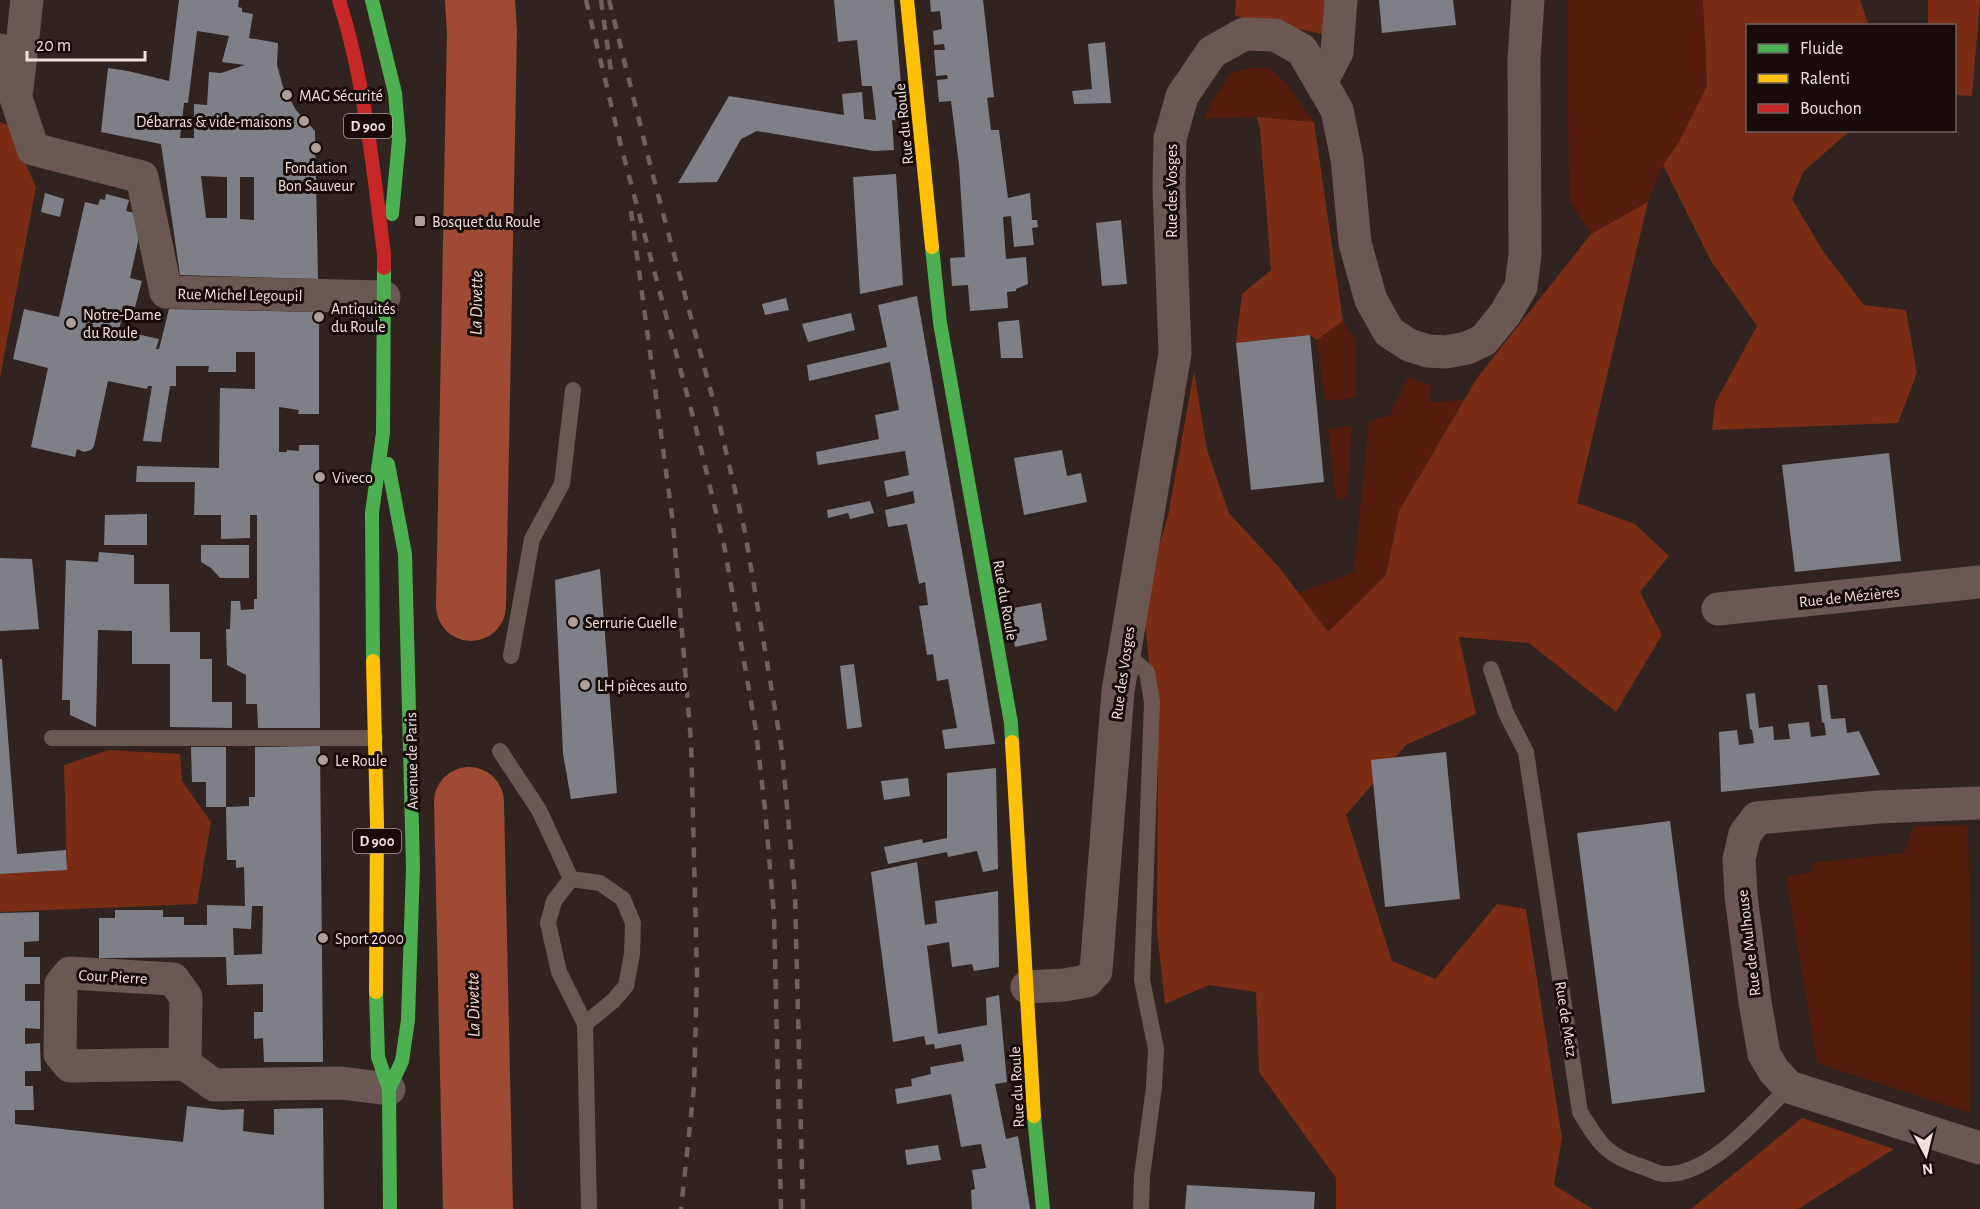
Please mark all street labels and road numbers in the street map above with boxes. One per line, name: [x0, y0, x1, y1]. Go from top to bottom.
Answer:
street label: Rue du Roule: [892, 83, 916, 165]
road number: D 900: [344, 114, 392, 138]
street label: Rue des Vosges: [1164, 144, 1180, 238]
street label: Rue Michel Legoupil: [177, 286, 303, 304]
street label: Rue du Roule: [990, 559, 1020, 642]
street label: Rue de Mézières: [1798, 584, 1900, 610]
street label: Rue des Vosges: [1109, 625, 1137, 721]
street label: Avenue de Paris: [403, 712, 421, 810]
road number: D 900: [353, 829, 401, 853]
street label: Rue de Mulhouse: [1735, 889, 1763, 997]
street label: Cour Pierre: [78, 967, 148, 987]
street label: Rue de Metz: [1552, 980, 1580, 1059]
street label: Rue du Roule: [1007, 1046, 1027, 1128]

